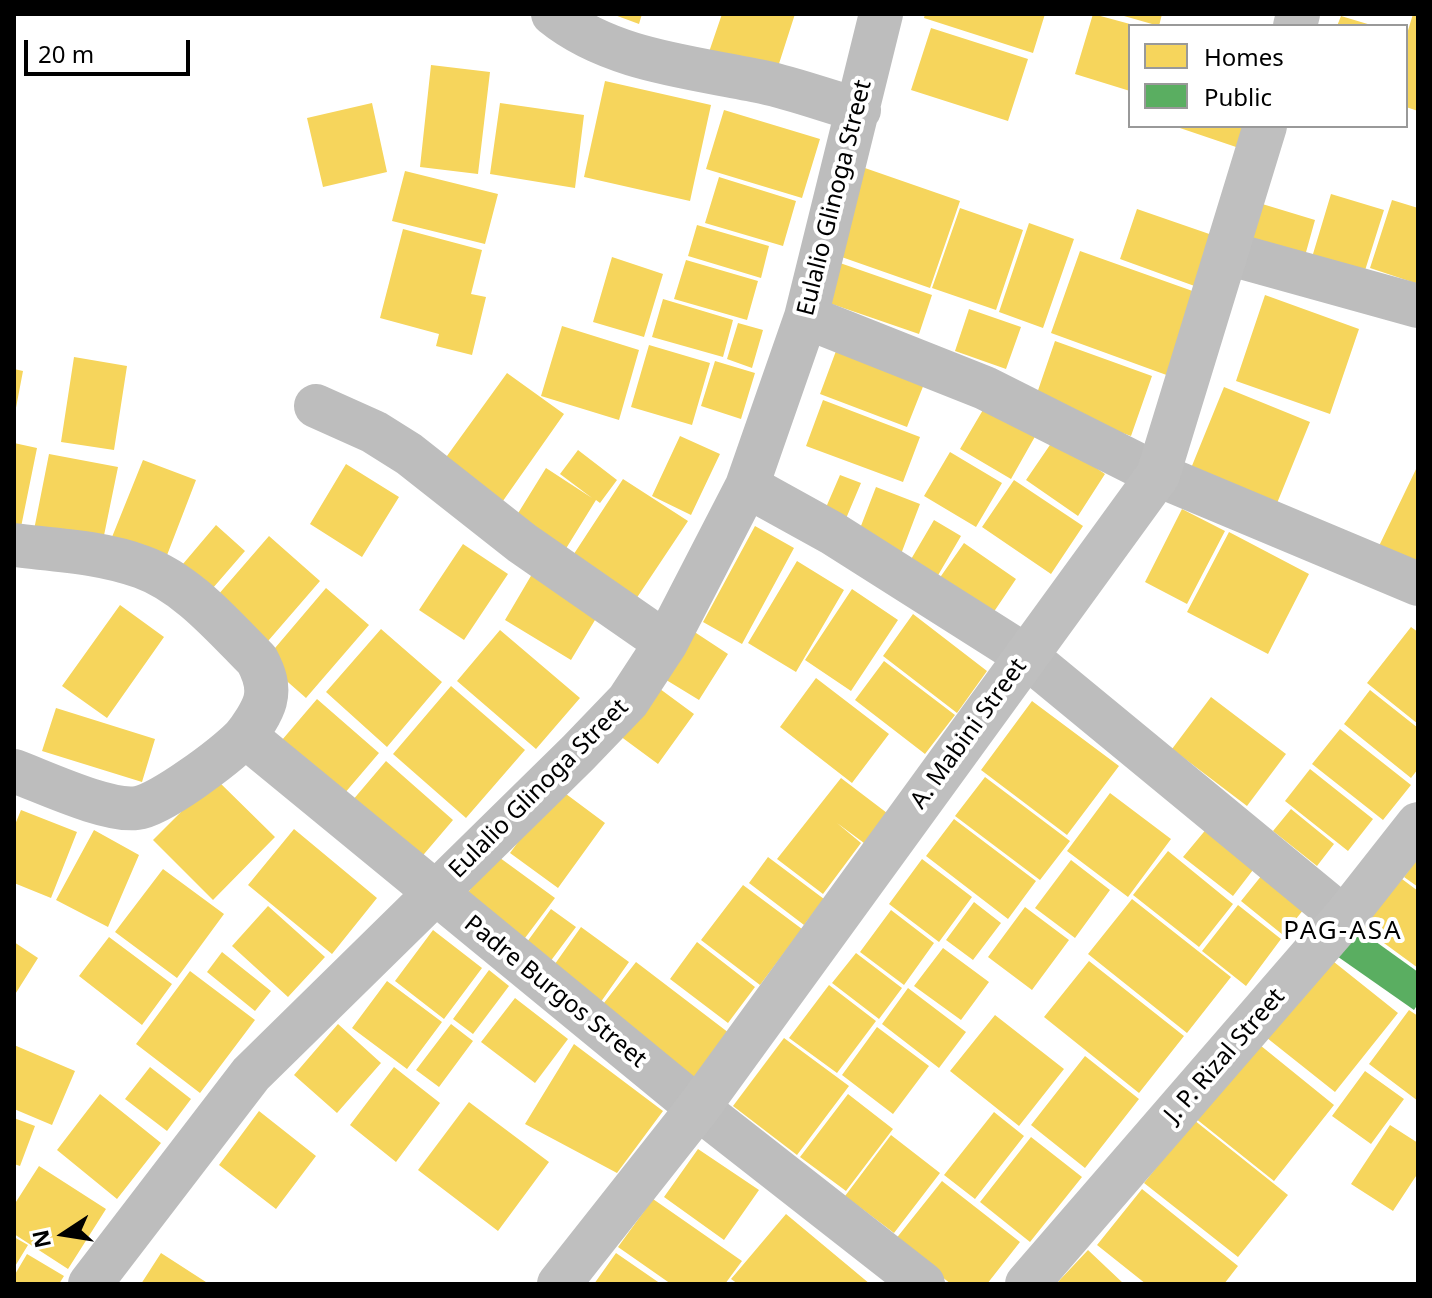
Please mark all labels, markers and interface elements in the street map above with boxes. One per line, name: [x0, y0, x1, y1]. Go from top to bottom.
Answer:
scale bar: [28, 24, 194, 74]
legend: [1128, 24, 1408, 128]
text: 20 m: [38, 37, 94, 70]
text: Homes: [1204, 40, 1284, 73]
street label: Eulalio Glinoga Street: [792, 77, 878, 319]
text: Public: [1204, 80, 1272, 113]
street label: A. Mabini Street: [905, 653, 1033, 815]
street label: Eulalio Glinoga Street: [443, 693, 635, 885]
street label: Padre Burgos Street: [458, 910, 652, 1074]
district label: PAG-ASA: [1283, 916, 1403, 948]
street label: J. P. Rizal Street: [1159, 983, 1291, 1129]
north arrow: [24, 1194, 104, 1274]
text: N: [24, 1227, 57, 1251]

